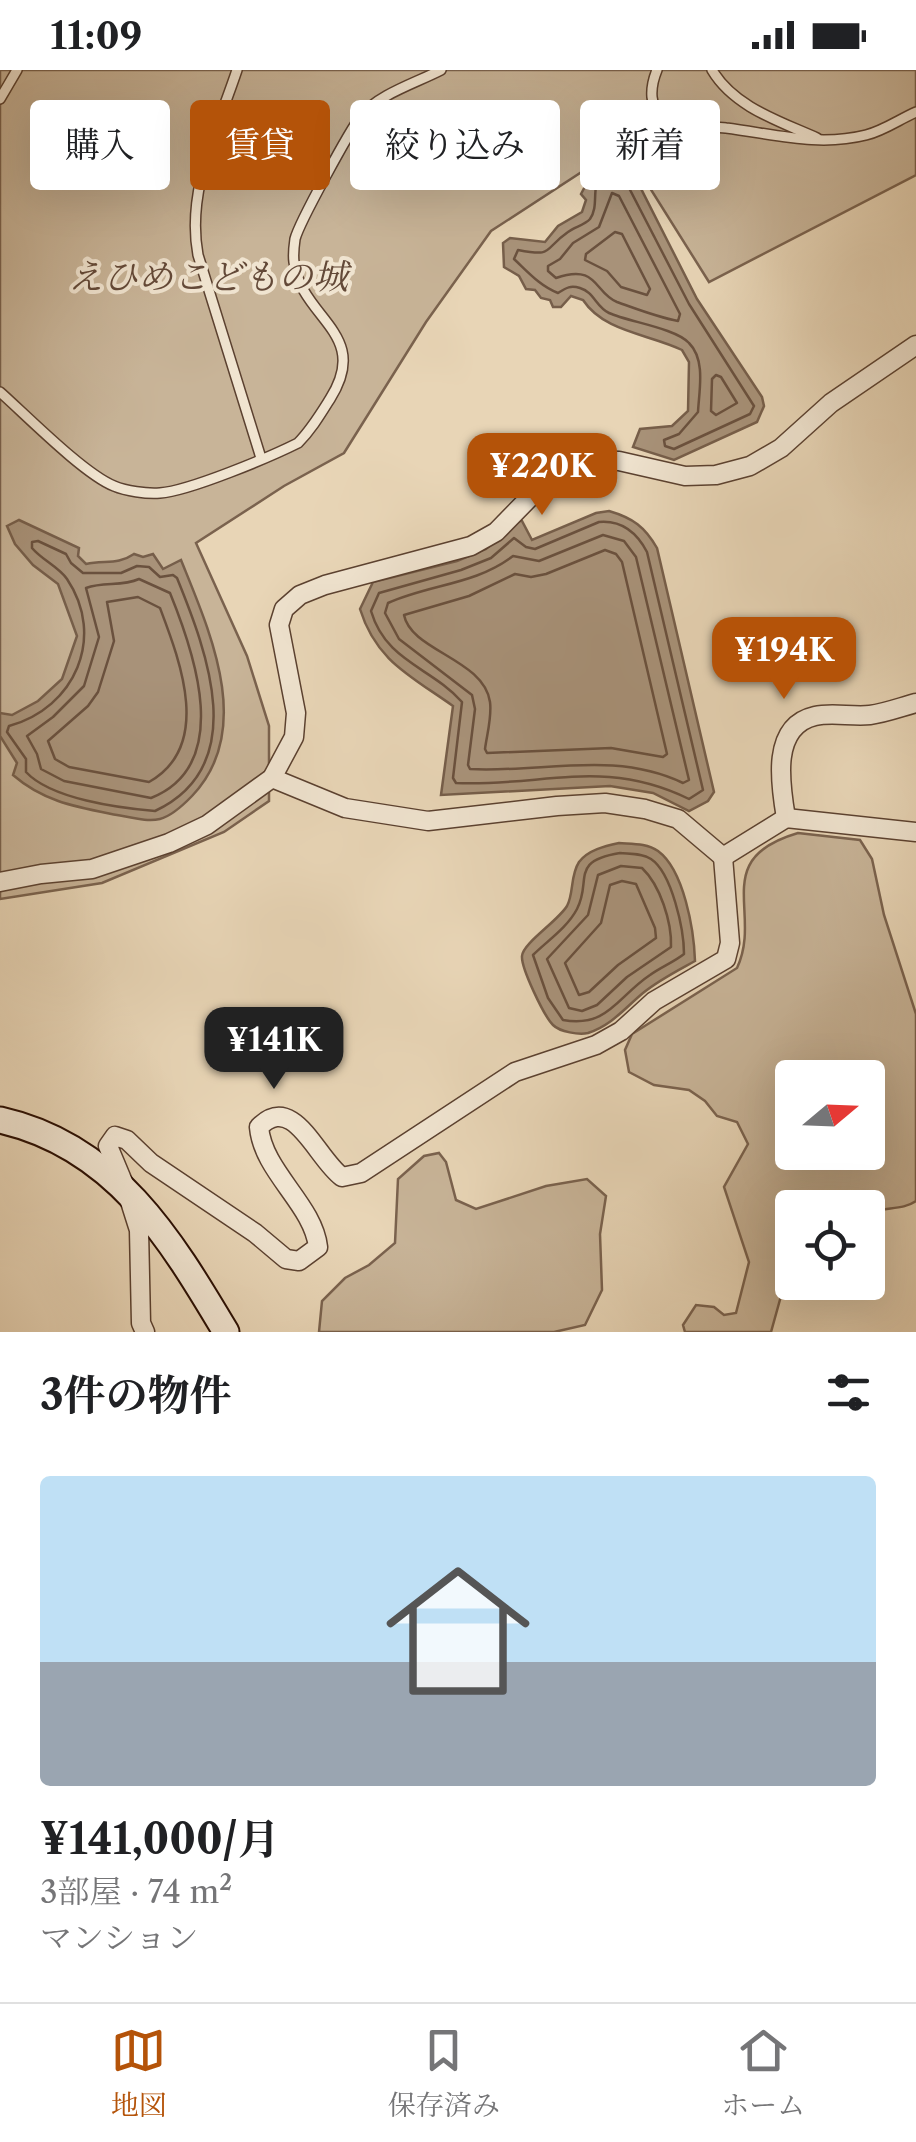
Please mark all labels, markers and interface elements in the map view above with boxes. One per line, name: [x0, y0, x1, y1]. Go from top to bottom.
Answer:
text: 11:09: [50, 12, 142, 59]
chip: 購入: [30, 100, 170, 190]
chip: 賃貸: [190, 100, 330, 190]
chip: 絞り込み: [350, 100, 560, 190]
chip: 新着: [580, 100, 720, 190]
park label: えひめこどもの城: [68, 255, 353, 298]
pin: ¥220K: [472, 433, 612, 518]
text: ¥220K: [489, 446, 595, 485]
pin: ¥194K: [714, 617, 854, 702]
text: ¥194K: [734, 630, 834, 669]
pin: ¥141K: [204, 1007, 344, 1092]
text: ¥141K: [226, 1020, 322, 1059]
north arrow: [775, 1060, 885, 1170]
map controls: [775, 1060, 885, 1300]
button: locate: [775, 1190, 885, 1300]
icon: filters: [821, 1365, 876, 1420]
text: 3件の物件: [40, 1369, 232, 1421]
icon: home: [368, 1541, 548, 1721]
text: ¥141,000/月: [40, 1813, 280, 1865]
text: 3部屋 · 74 m²: [40, 1872, 232, 1911]
text: マンション: [40, 1918, 199, 1957]
tab: 地図: [111, 2023, 167, 2123]
tab: 保存済み: [388, 2023, 500, 2123]
tab: ホーム: [721, 2023, 805, 2123]

